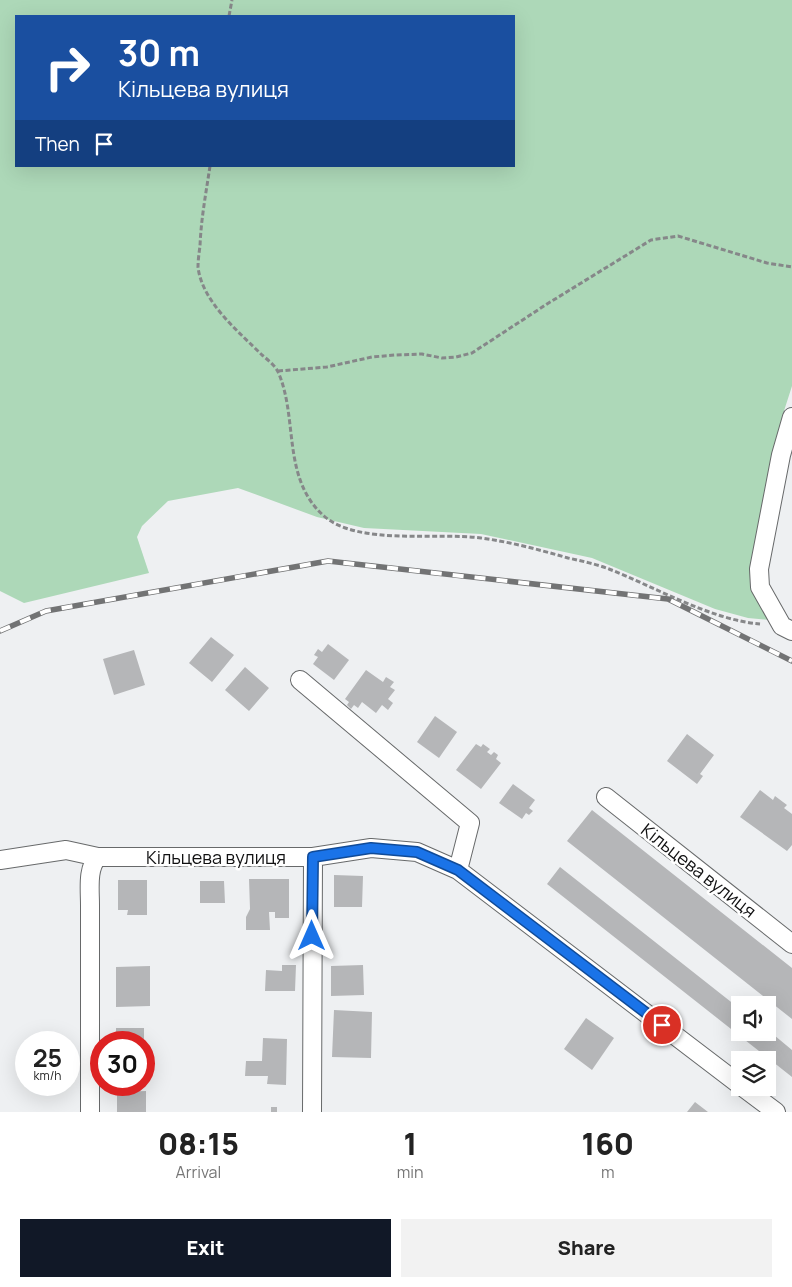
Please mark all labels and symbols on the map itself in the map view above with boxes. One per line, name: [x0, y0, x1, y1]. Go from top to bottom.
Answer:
street label: Кільцева вулиця: [636, 817, 762, 923]
street label: Кільцева вулиця: [146, 845, 286, 869]
position arrow: [285, 909, 337, 961]
pin: [641, 1004, 683, 1046]
speed limit sign: 30: [90, 1031, 155, 1096]

